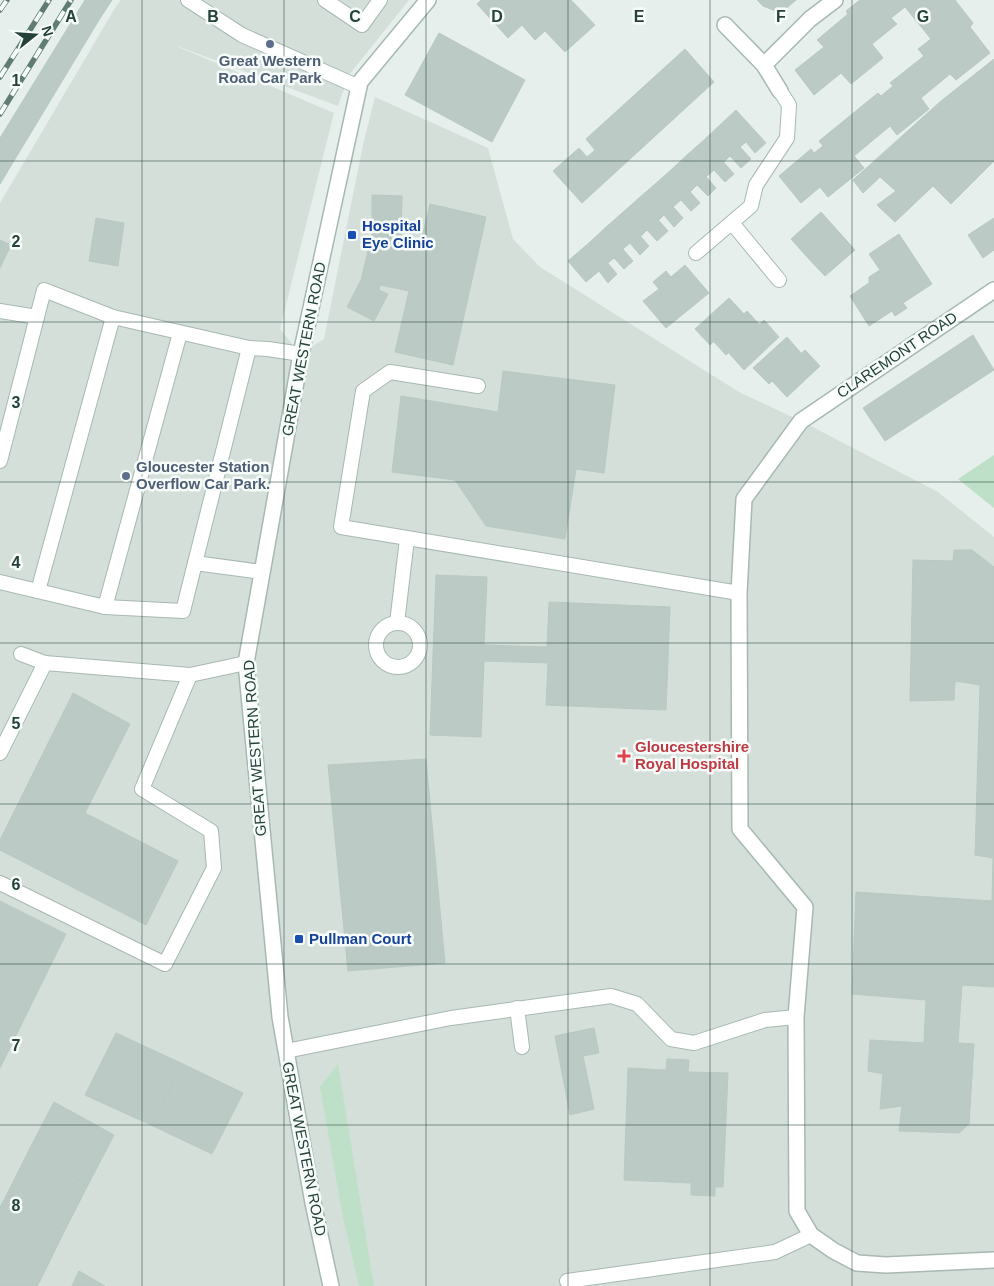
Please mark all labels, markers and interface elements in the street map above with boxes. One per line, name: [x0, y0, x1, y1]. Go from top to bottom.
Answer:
text: A: [65, 8, 77, 25]
text: B: [207, 8, 219, 25]
text: C: [349, 8, 361, 25]
text: D: [491, 8, 503, 25]
text: E: [634, 8, 645, 25]
text: F: [776, 8, 786, 25]
text: G: [917, 8, 929, 25]
north arrow: [10, 10, 60, 60]
text: N: [38, 24, 57, 38]
marker: Great Western Road Car Park: [264, 38, 276, 50]
place label: Great Western Road Car Park: [218, 52, 322, 86]
text: 1: [12, 72, 21, 89]
place label: Hospital Eye Clinic: [362, 217, 434, 251]
marker: Hospital Eye Clinic: [346, 229, 358, 241]
text: 2: [12, 233, 21, 250]
street label: GREAT WESTERN ROAD: [278, 260, 329, 437]
street label: CLAREMONT ROAD: [833, 308, 960, 401]
text: 3: [12, 394, 21, 411]
place label: Gloucester Station Overflow Car Park.: [136, 458, 270, 492]
marker: Gloucester Station Overflow Car Park.: [120, 470, 132, 482]
text: 4: [12, 554, 21, 571]
street label: GREAT WESTERN ROAD: [240, 659, 269, 837]
text: 5: [12, 715, 21, 732]
place label: Gloucestershire Royal Hospital: [635, 738, 749, 772]
marker: Gloucestershire Royal Hospital: [617, 749, 631, 763]
text: 6: [12, 876, 21, 893]
place label: Pullman Court: [309, 930, 412, 947]
marker: Pullman Court: [293, 933, 305, 945]
text: 7: [12, 1037, 21, 1054]
street label: GREAT WESTERN ROAD: [279, 1060, 330, 1238]
text: 8: [12, 1197, 21, 1214]

